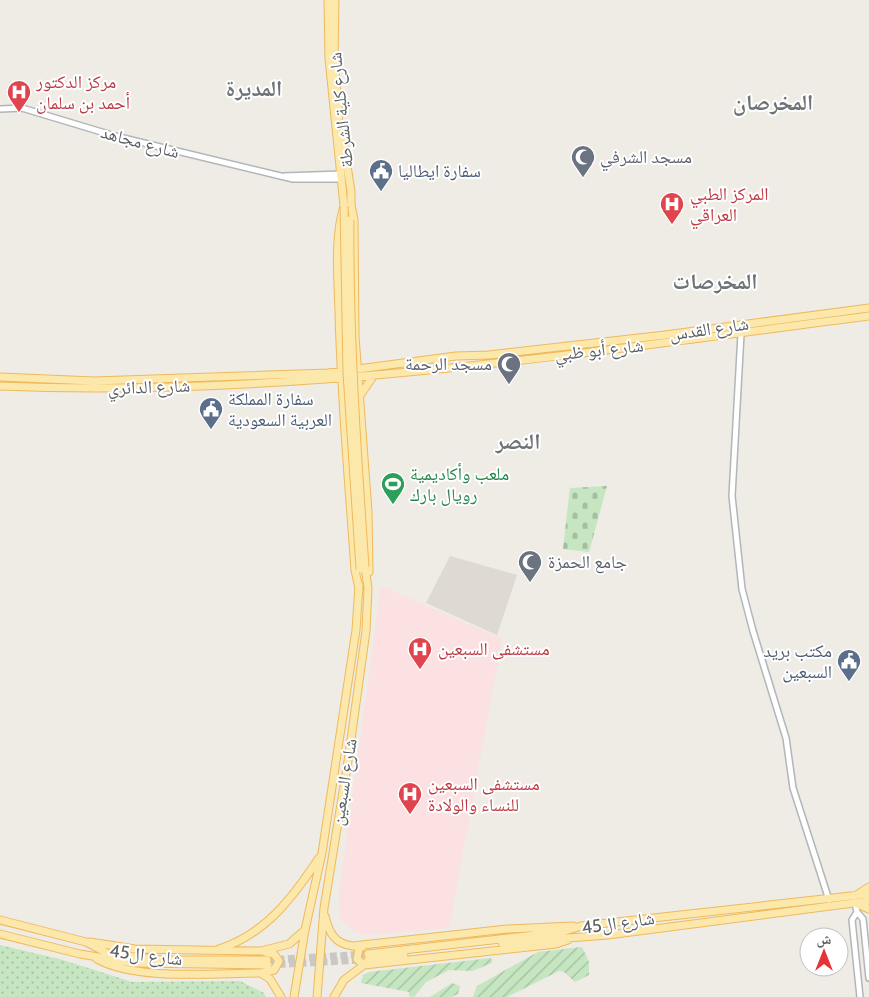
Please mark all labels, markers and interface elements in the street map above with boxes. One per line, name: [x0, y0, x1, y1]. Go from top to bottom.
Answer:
street label: شارع كلية الشرطة: [324, 51, 358, 169]
place label: مركز الدكتور أحمد بن سلمان: [35, 71, 130, 114]
district label: المديرة: [226, 75, 282, 102]
hospital icon: مركز الدكتور أحمد بن سلمان: [6, 79, 32, 113]
district label: المخرصان: [733, 89, 813, 116]
street label: شارع مجاهد: [98, 121, 182, 163]
mosque icon: مسجد الشرفي: [570, 144, 596, 178]
place label: مسجد الشرفي: [600, 146, 692, 172]
public building icon: سفارة ايطاليا: [368, 158, 394, 192]
place label: سفارة ايطاليا: [398, 160, 481, 182]
place label: المركز الطبي العراقي: [690, 183, 769, 230]
hospital icon: المركز الطبي العراقي: [659, 191, 685, 225]
district label: المخرصات: [673, 268, 757, 295]
street label: شارع القدس: [668, 313, 750, 345]
street label: شارع أبو ظبي: [553, 334, 645, 369]
mosque icon: مسجد الرحمة: [496, 351, 522, 385]
place label: مسجد الرحمة: [405, 353, 492, 375]
street label: شارع الدائري: [107, 375, 191, 403]
place label: سفارة المملكة العربية السعودية: [228, 388, 332, 431]
public building icon: سفارة المملكة العربية السعودية: [198, 396, 224, 430]
district label: النصر: [495, 428, 540, 455]
place label: ملعب وأكاديمية رويال بارك: [410, 463, 509, 506]
sports icon: ملعب وأكاديمية رويال بارك: [380, 471, 406, 505]
mosque icon: جامع الحمزة: [517, 549, 543, 583]
place label: جامع الحمزة: [548, 551, 627, 574]
hospital icon: مستشفى السبعين: [407, 636, 433, 670]
place label: مستشفى السبعين: [438, 638, 550, 660]
place label: مكتب بريد السبعين: [763, 640, 832, 683]
public building icon: مكتب بريد السبعين: [836, 648, 862, 682]
street label: شارع السبعين: [326, 737, 362, 827]
place label: مستشفى السبعين للنساء والولادة: [428, 773, 540, 816]
hospital icon: مستشفى السبعين للنساء والولادة: [397, 781, 423, 815]
street label: شارع ال45: [580, 907, 656, 939]
north arrow: [799, 927, 849, 977]
text: ش: [817, 930, 832, 948]
street label: شارع ال45: [108, 940, 184, 970]

